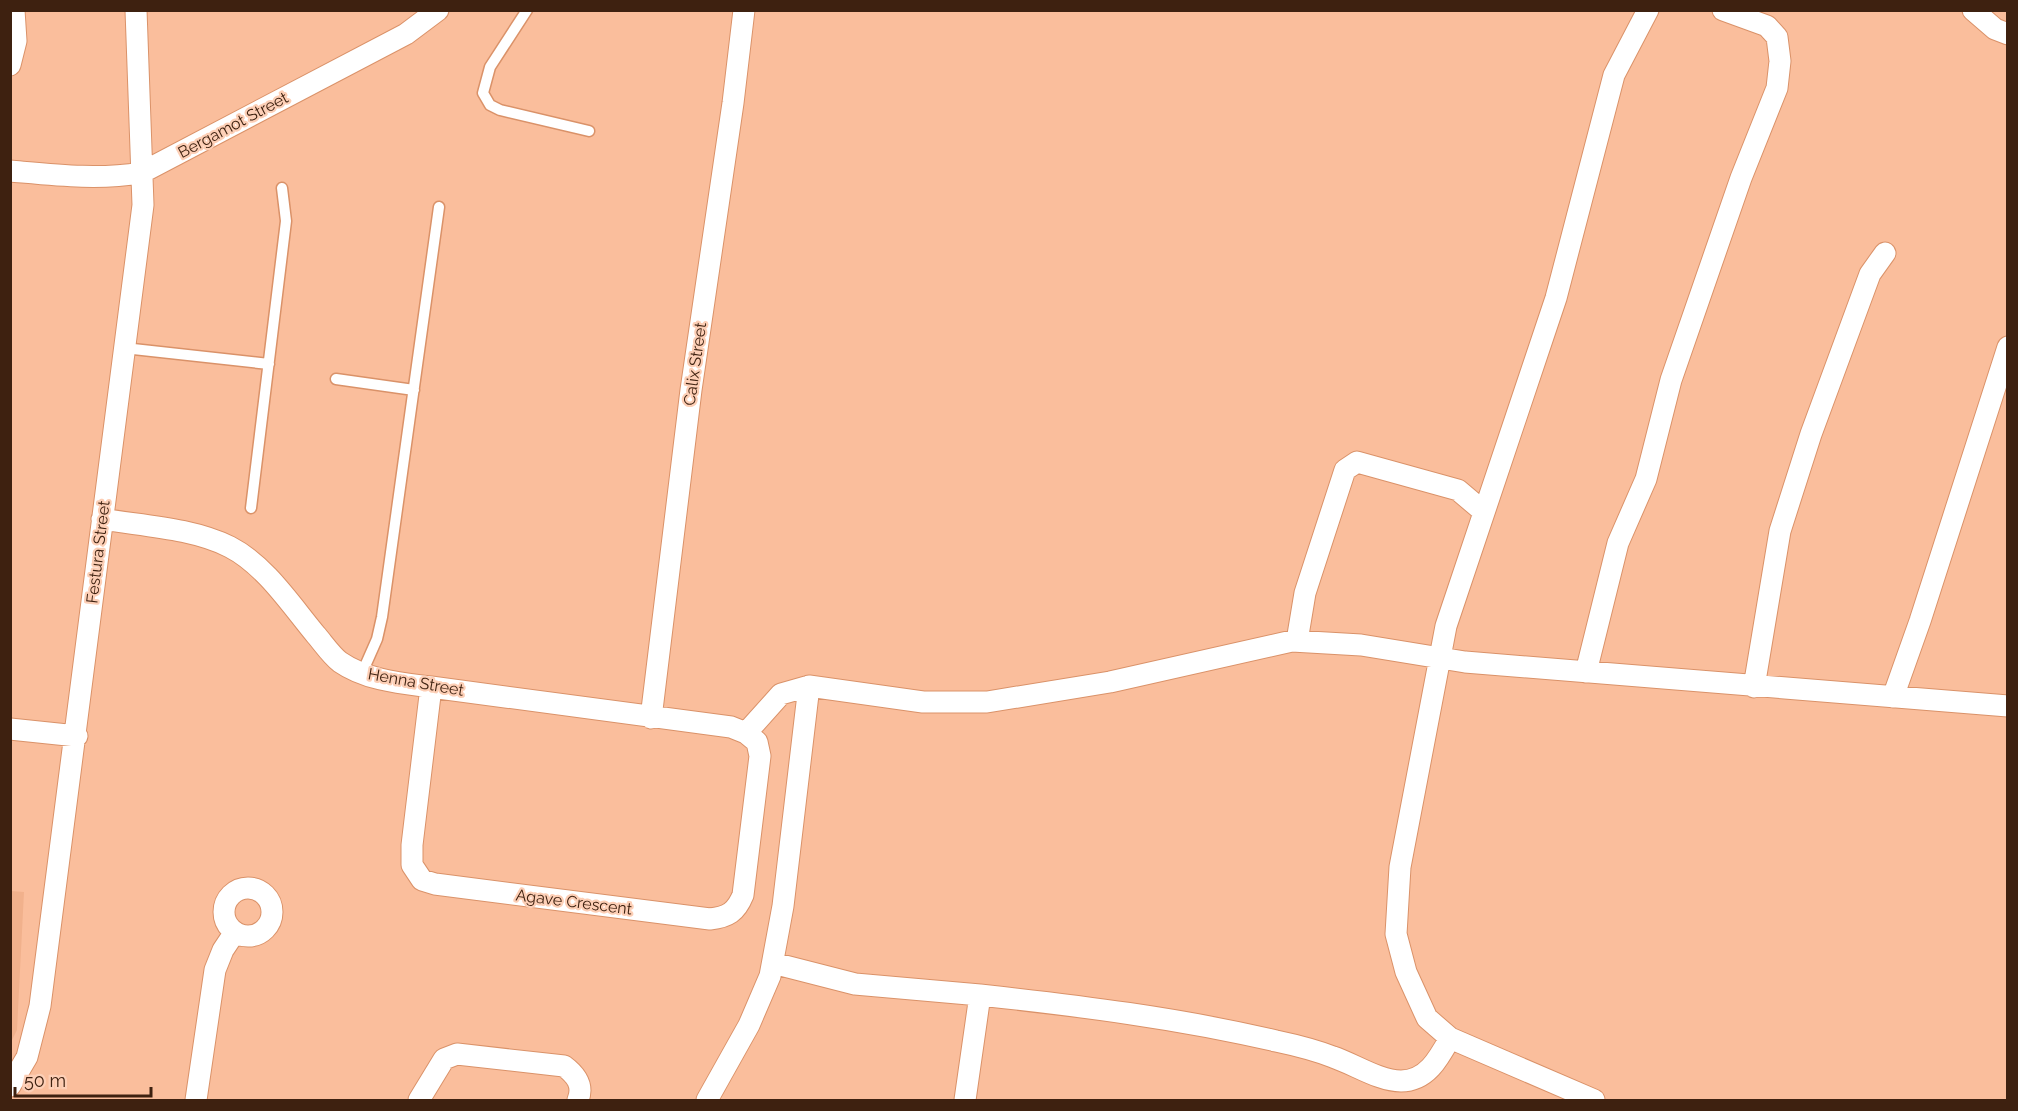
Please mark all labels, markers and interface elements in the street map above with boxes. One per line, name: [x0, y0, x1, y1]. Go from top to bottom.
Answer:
street label: Bergamot Street: [175, 88, 292, 162]
street label: Calix Street: [680, 320, 710, 407]
street label: Festura Street: [82, 499, 114, 605]
street label: Henna Street: [367, 664, 466, 700]
street label: Agave Crescent: [515, 885, 634, 919]
scale bar: [15, 1060, 152, 1098]
text: 50 m: [24, 1070, 66, 1091]

